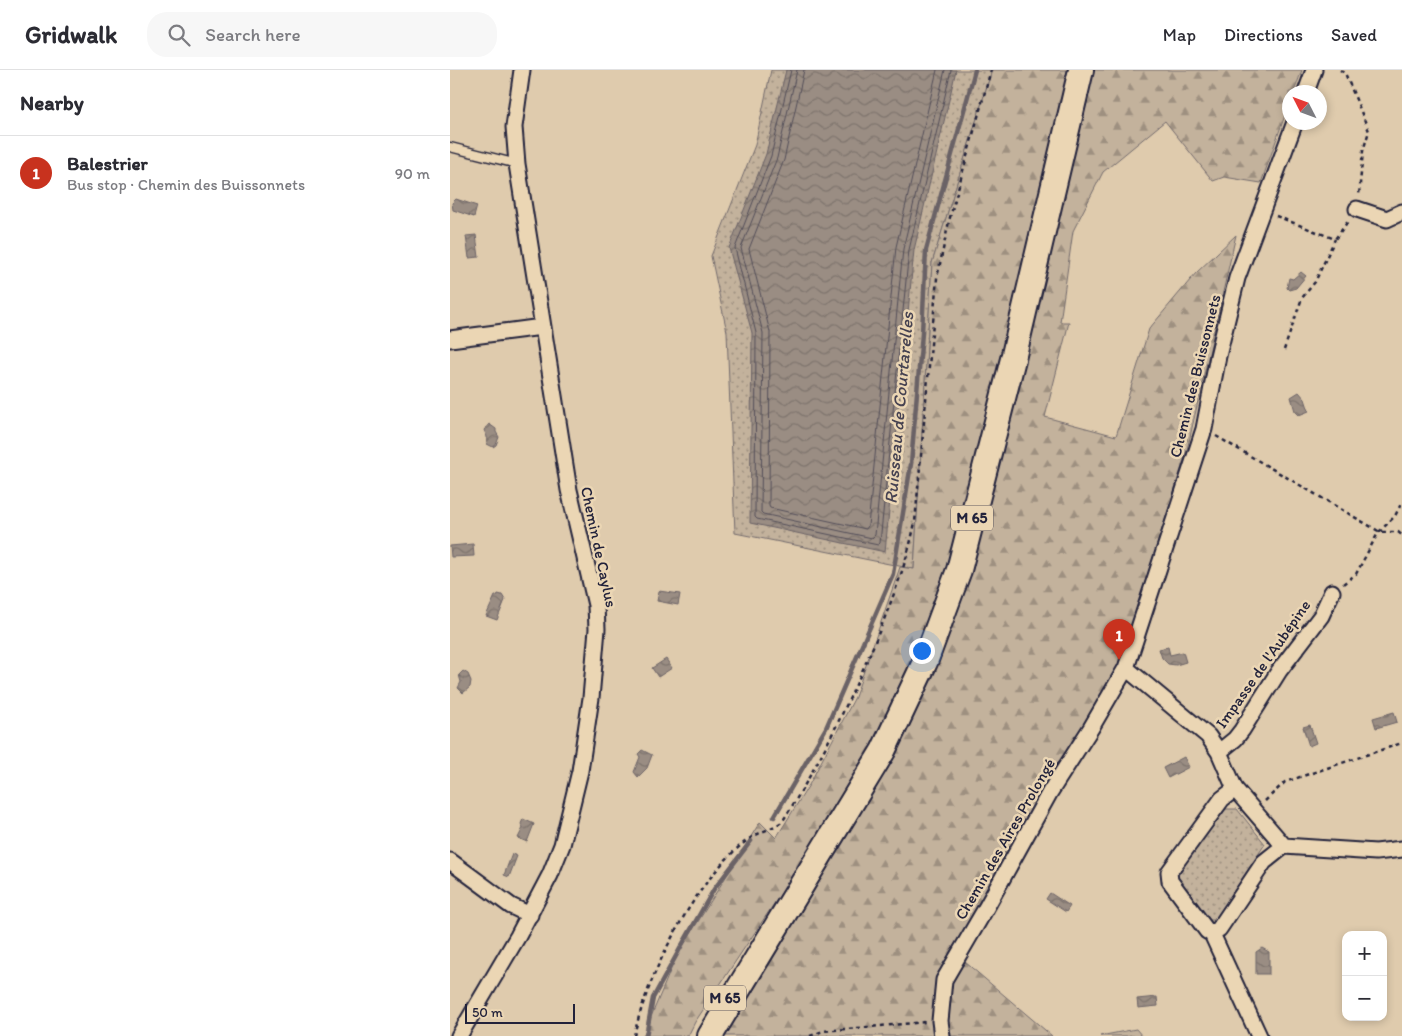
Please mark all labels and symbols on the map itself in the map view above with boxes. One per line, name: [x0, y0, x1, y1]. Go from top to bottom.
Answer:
north arrow: [1282, 85, 1327, 130]
street label: Chemin des Buissonnets: [1166, 292, 1224, 460]
water label: Ruisseau de Courtarelles: [880, 310, 918, 505]
street label: Chemin de Caylus: [577, 485, 621, 609]
road number: M 65: [951, 506, 993, 530]
street label: Impasse de l'Aubépine: [1212, 596, 1315, 732]
pin: 1: [1103, 619, 1135, 660]
your location: [909, 638, 935, 664]
street label: Chemin des Aires Prolongé: [951, 755, 1059, 923]
road number: M 65: [704, 986, 746, 1010]
scale bar: [465, 1001, 575, 1024]

